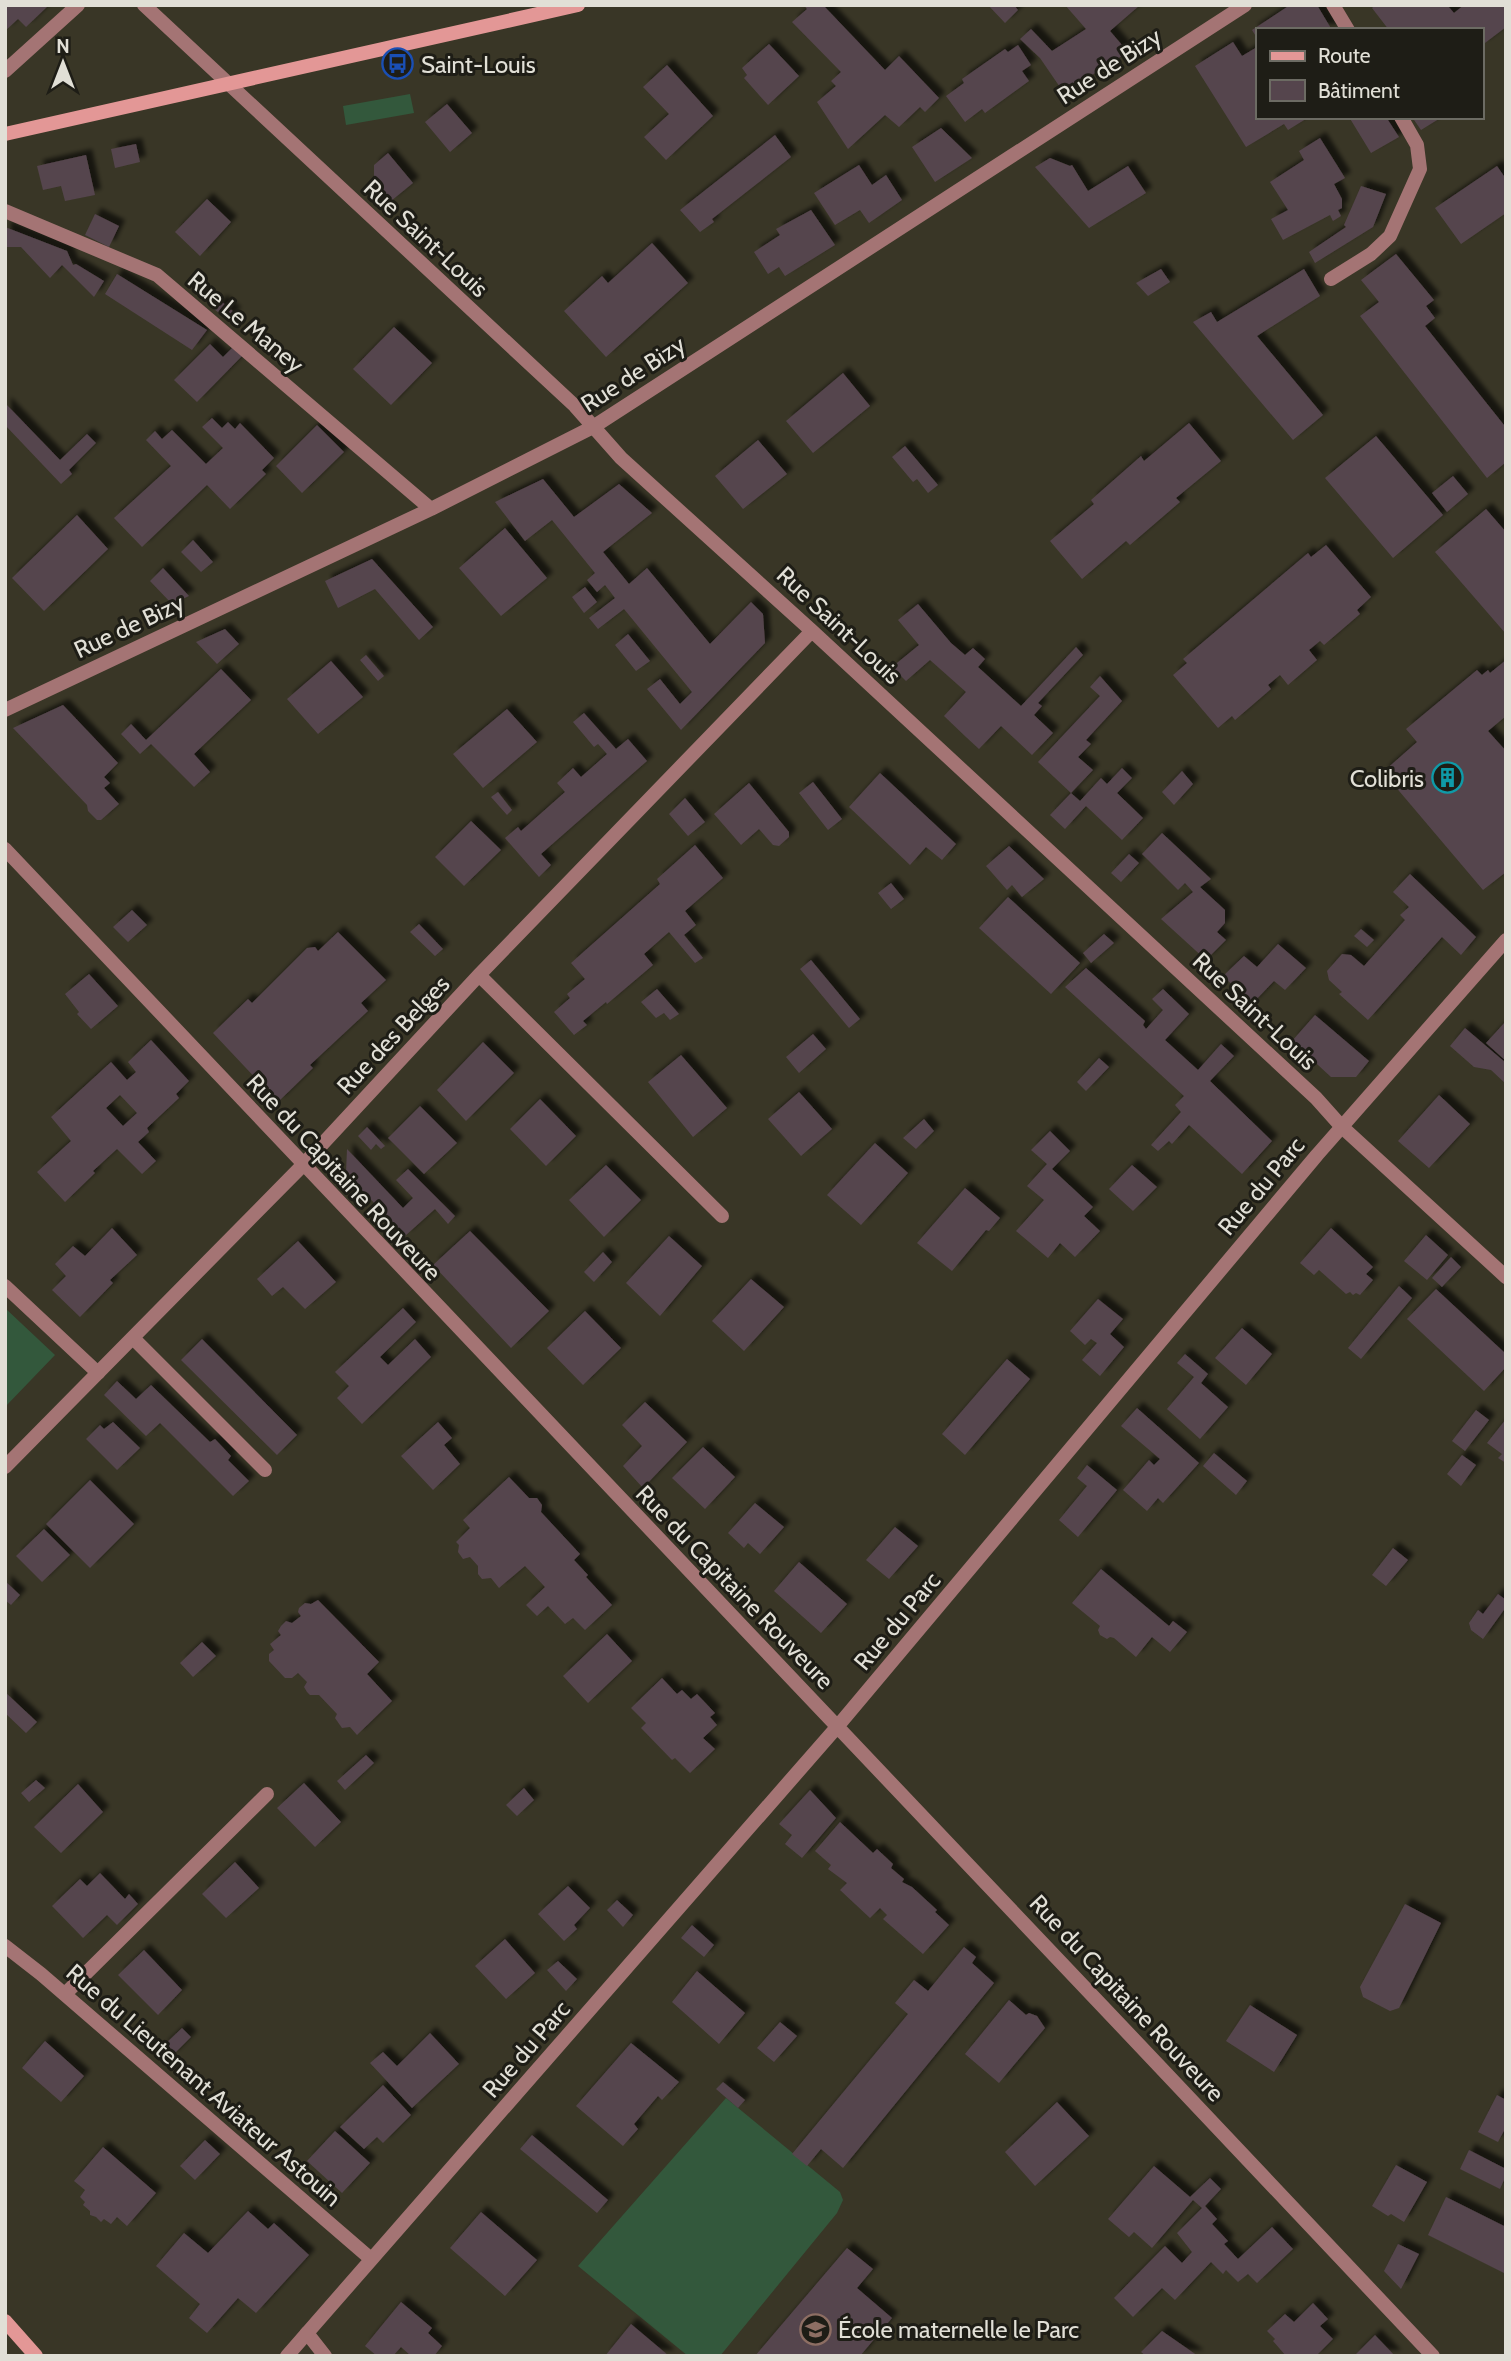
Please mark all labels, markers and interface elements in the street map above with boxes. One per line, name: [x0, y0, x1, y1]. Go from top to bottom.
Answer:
street label: Rue de Bizy: [1052, 22, 1166, 110]
north arrow: [28, 28, 98, 98]
legend: [1256, 28, 1483, 119]
text: N: [56, 35, 70, 58]
text: Route: [1318, 43, 1371, 68]
bus stop icon: Saint-Louis: [381, 47, 415, 81]
place label: Saint-Louis: [421, 50, 536, 79]
text: Bâtiment: [1318, 78, 1400, 103]
street label: Rue Saint-Louis: [358, 173, 494, 303]
street label: Rue Le Maney: [182, 265, 310, 379]
street label: Rue de Bizy: [576, 330, 690, 418]
street label: Rue Saint-Louis: [771, 560, 907, 690]
street label: Rue de Bizy: [69, 588, 189, 664]
building icon: Colibris: [1430, 761, 1464, 795]
place label: Colibris: [1350, 764, 1424, 793]
street label: Rue Saint-Louis: [1187, 946, 1323, 1076]
street label: Rue des Belges: [331, 970, 455, 1100]
street label: Rue du Capitaine Rouveure: [241, 1068, 447, 1286]
street label: Rue du Parc: [1212, 1131, 1310, 1241]
street label: Rue du Capitaine Rouveure: [630, 1479, 840, 1695]
street label: Rue du Parc: [848, 1566, 946, 1676]
street label: Rue du Capitaine Rouveure: [1024, 1889, 1230, 2107]
street label: Rue du Lieutenant Aviateur Astouin: [61, 1958, 347, 2212]
street label: Rue du Parc: [476, 1995, 576, 2103]
school or university icon: École maternelle le Parc: [798, 2312, 832, 2346]
place label: École maternelle le Parc: [838, 2315, 1079, 2344]

